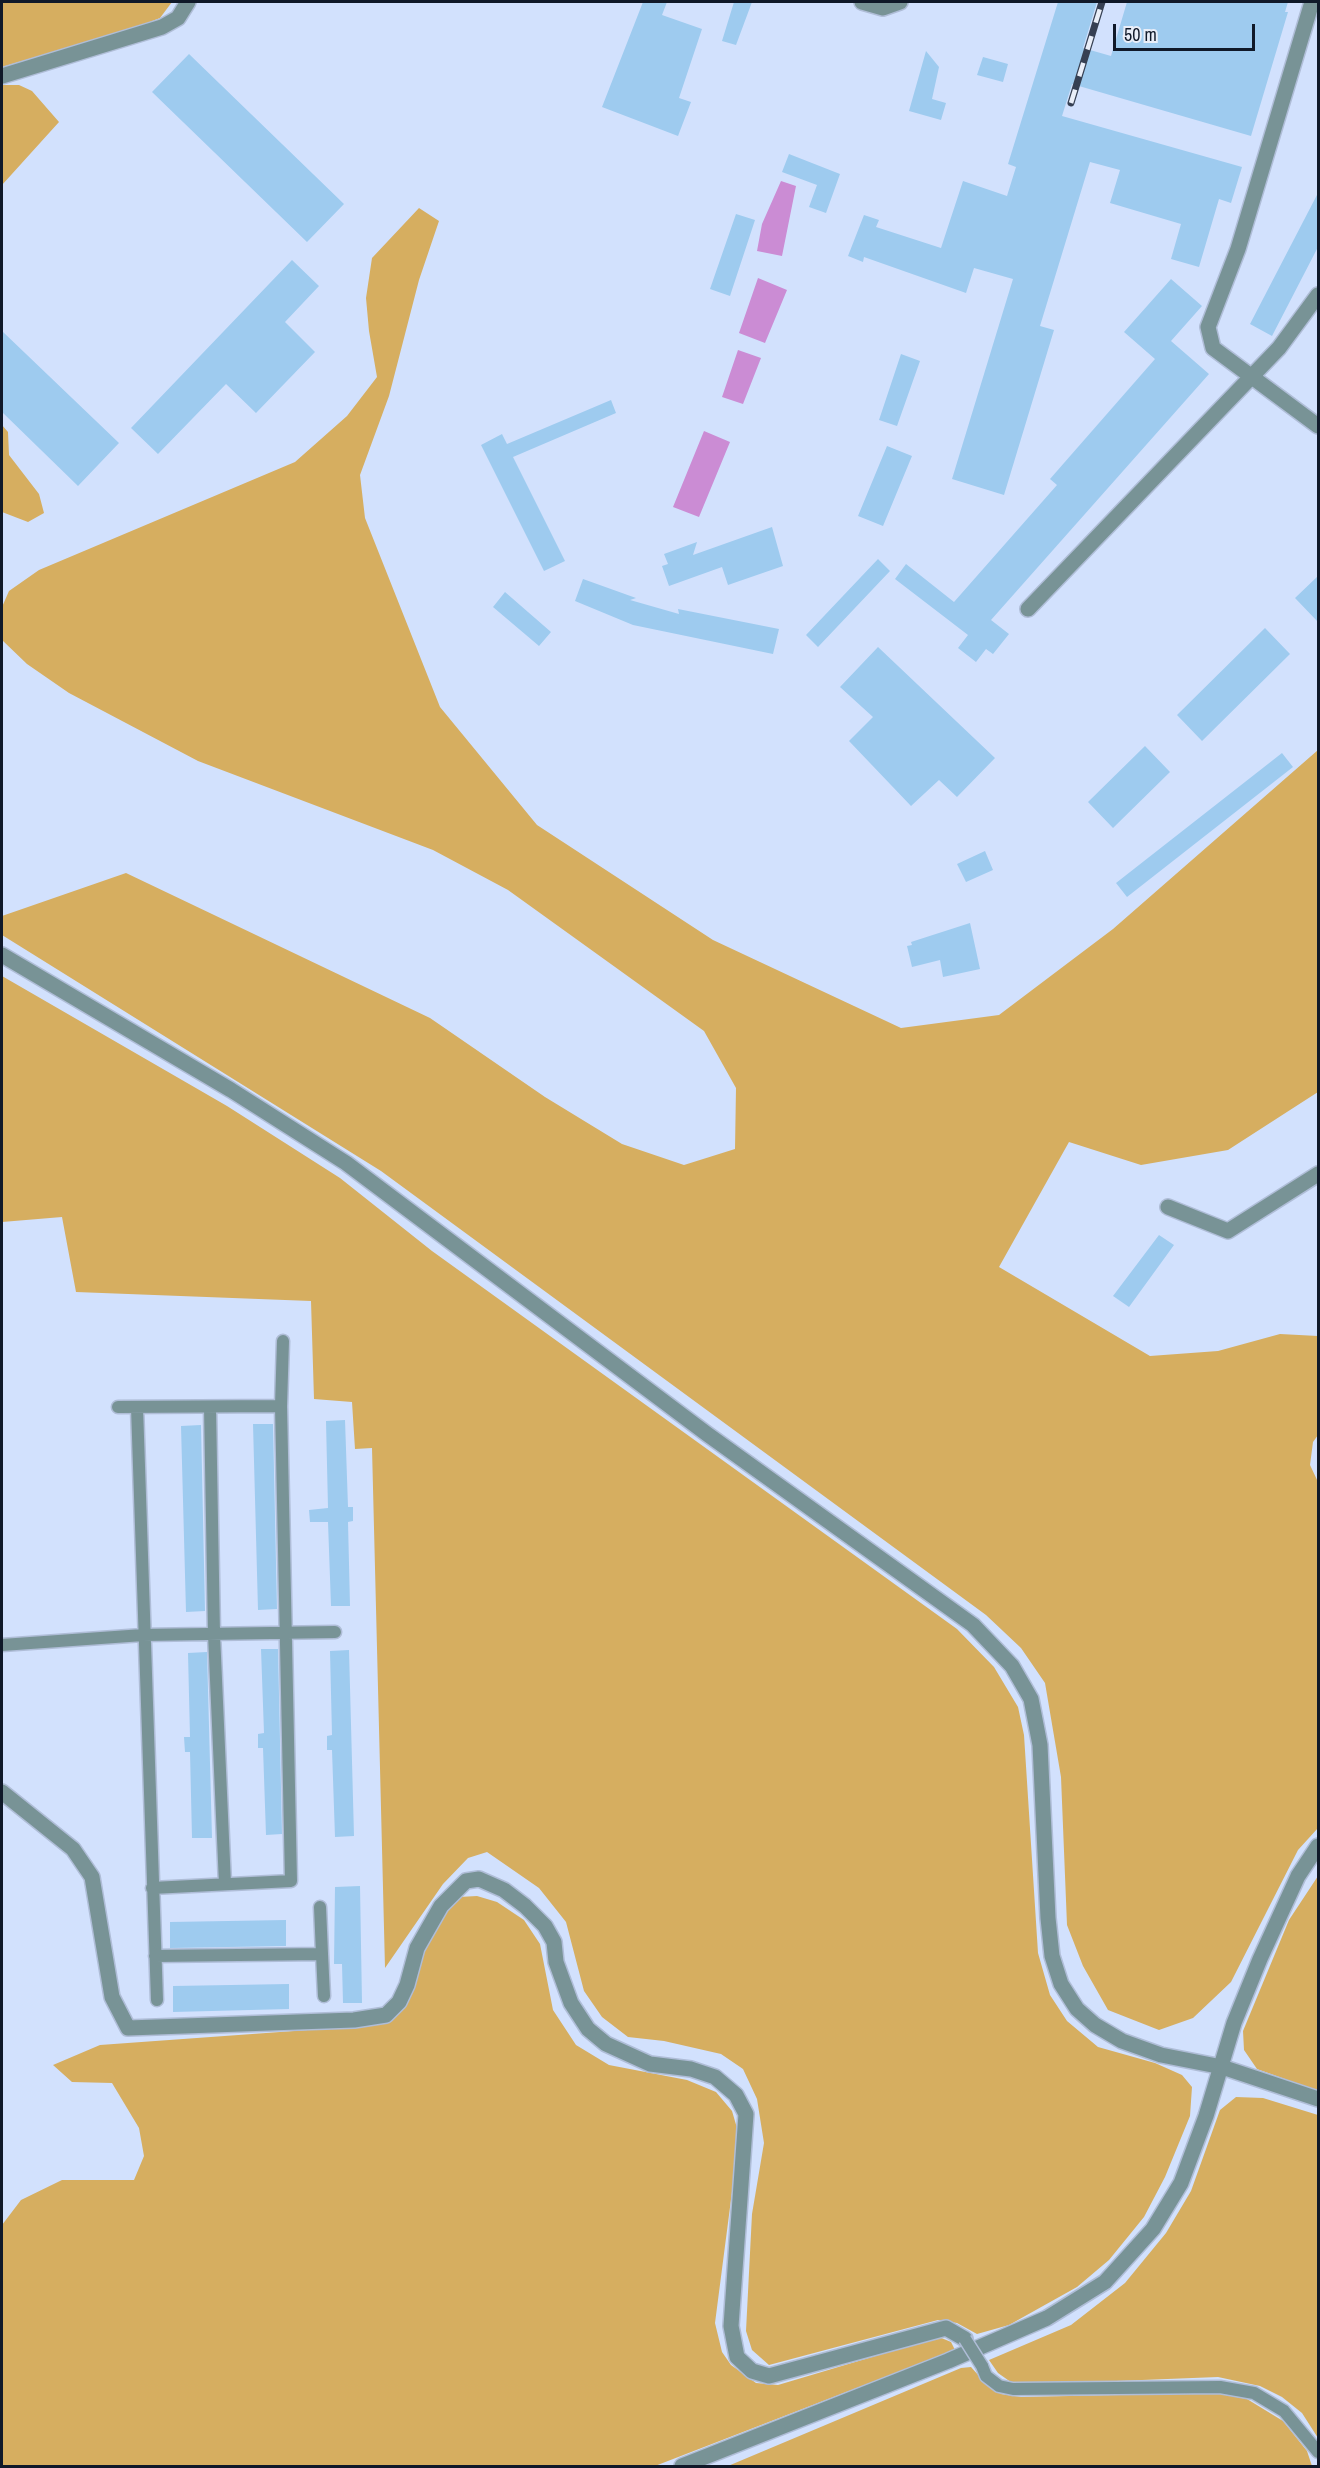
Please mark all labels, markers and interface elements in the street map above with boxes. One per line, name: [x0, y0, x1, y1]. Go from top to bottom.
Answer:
scale bar: [1116, 12, 1258, 50]
text: 50 m: [1124, 22, 1157, 47]

